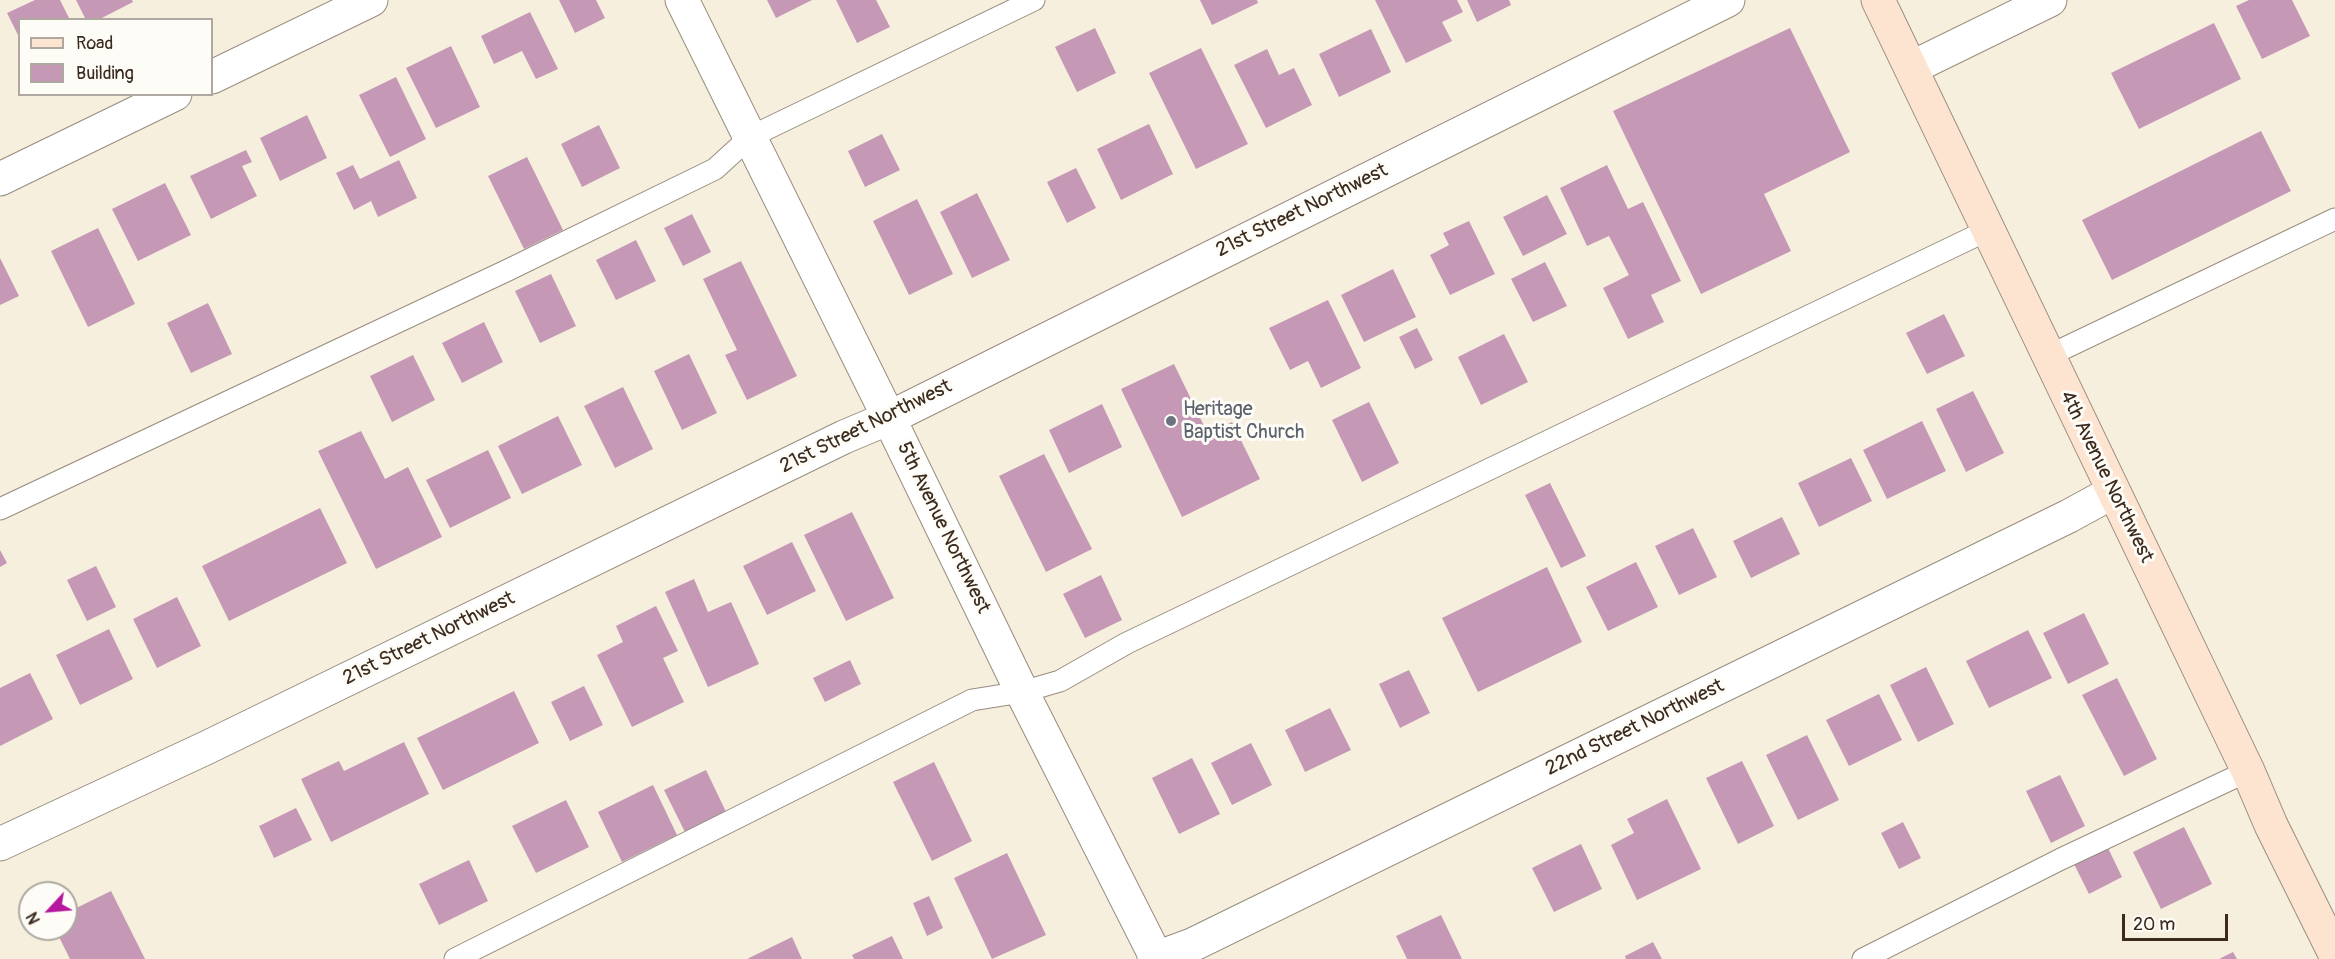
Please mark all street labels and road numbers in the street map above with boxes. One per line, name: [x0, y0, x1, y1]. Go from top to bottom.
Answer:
street label: 21st Street Northwest: [1212, 159, 1392, 263]
street label: 21st Street Northwest: [776, 375, 956, 479]
street label: 4th Avenue Northwest: [2054, 387, 2158, 567]
street label: 5th Avenue Northwest: [891, 438, 995, 618]
street label: 21st Street Northwest: [339, 587, 519, 691]
street label: 22nd Street Northwest: [1542, 674, 1728, 782]

